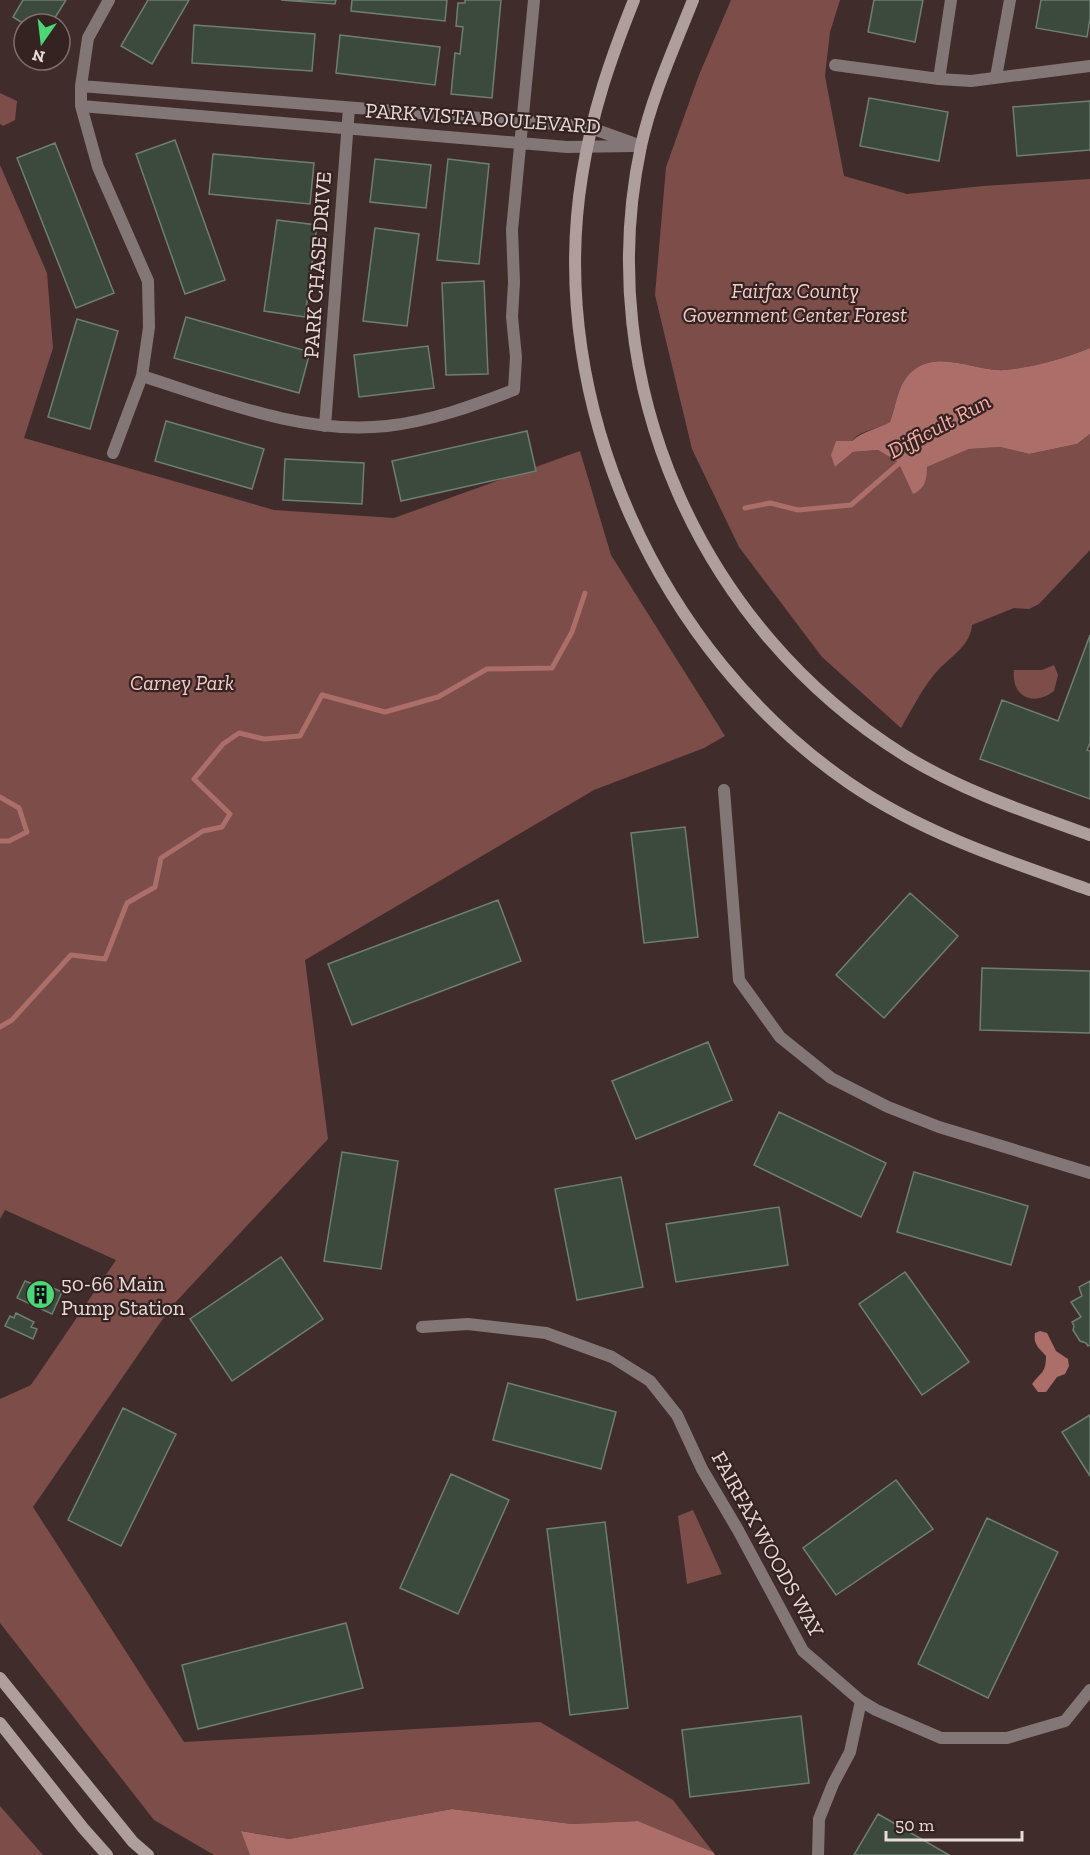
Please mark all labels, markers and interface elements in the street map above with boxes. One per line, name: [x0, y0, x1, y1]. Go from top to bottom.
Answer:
north arrow: [12, 12, 72, 72]
text: N: [30, 45, 47, 67]
street label: PARK VISTA BOULEVARD: [364, 97, 602, 139]
street label: PARK CHASE DRIVE: [298, 171, 336, 359]
park label: Fairfax County Government Center Forest: [683, 278, 907, 327]
water label: Difficult Run: [883, 388, 995, 464]
park label: Carney Park: [130, 670, 234, 695]
place label: 50-66 Main Pump Station: [61, 1271, 185, 1320]
building icon: 50-66 Main Pump Station: [24, 1279, 56, 1311]
street label: FAIRFAX WOODS WAY: [707, 1447, 829, 1641]
scale bar: [886, 1804, 1022, 1842]
text: 50 m: [895, 1814, 935, 1836]

